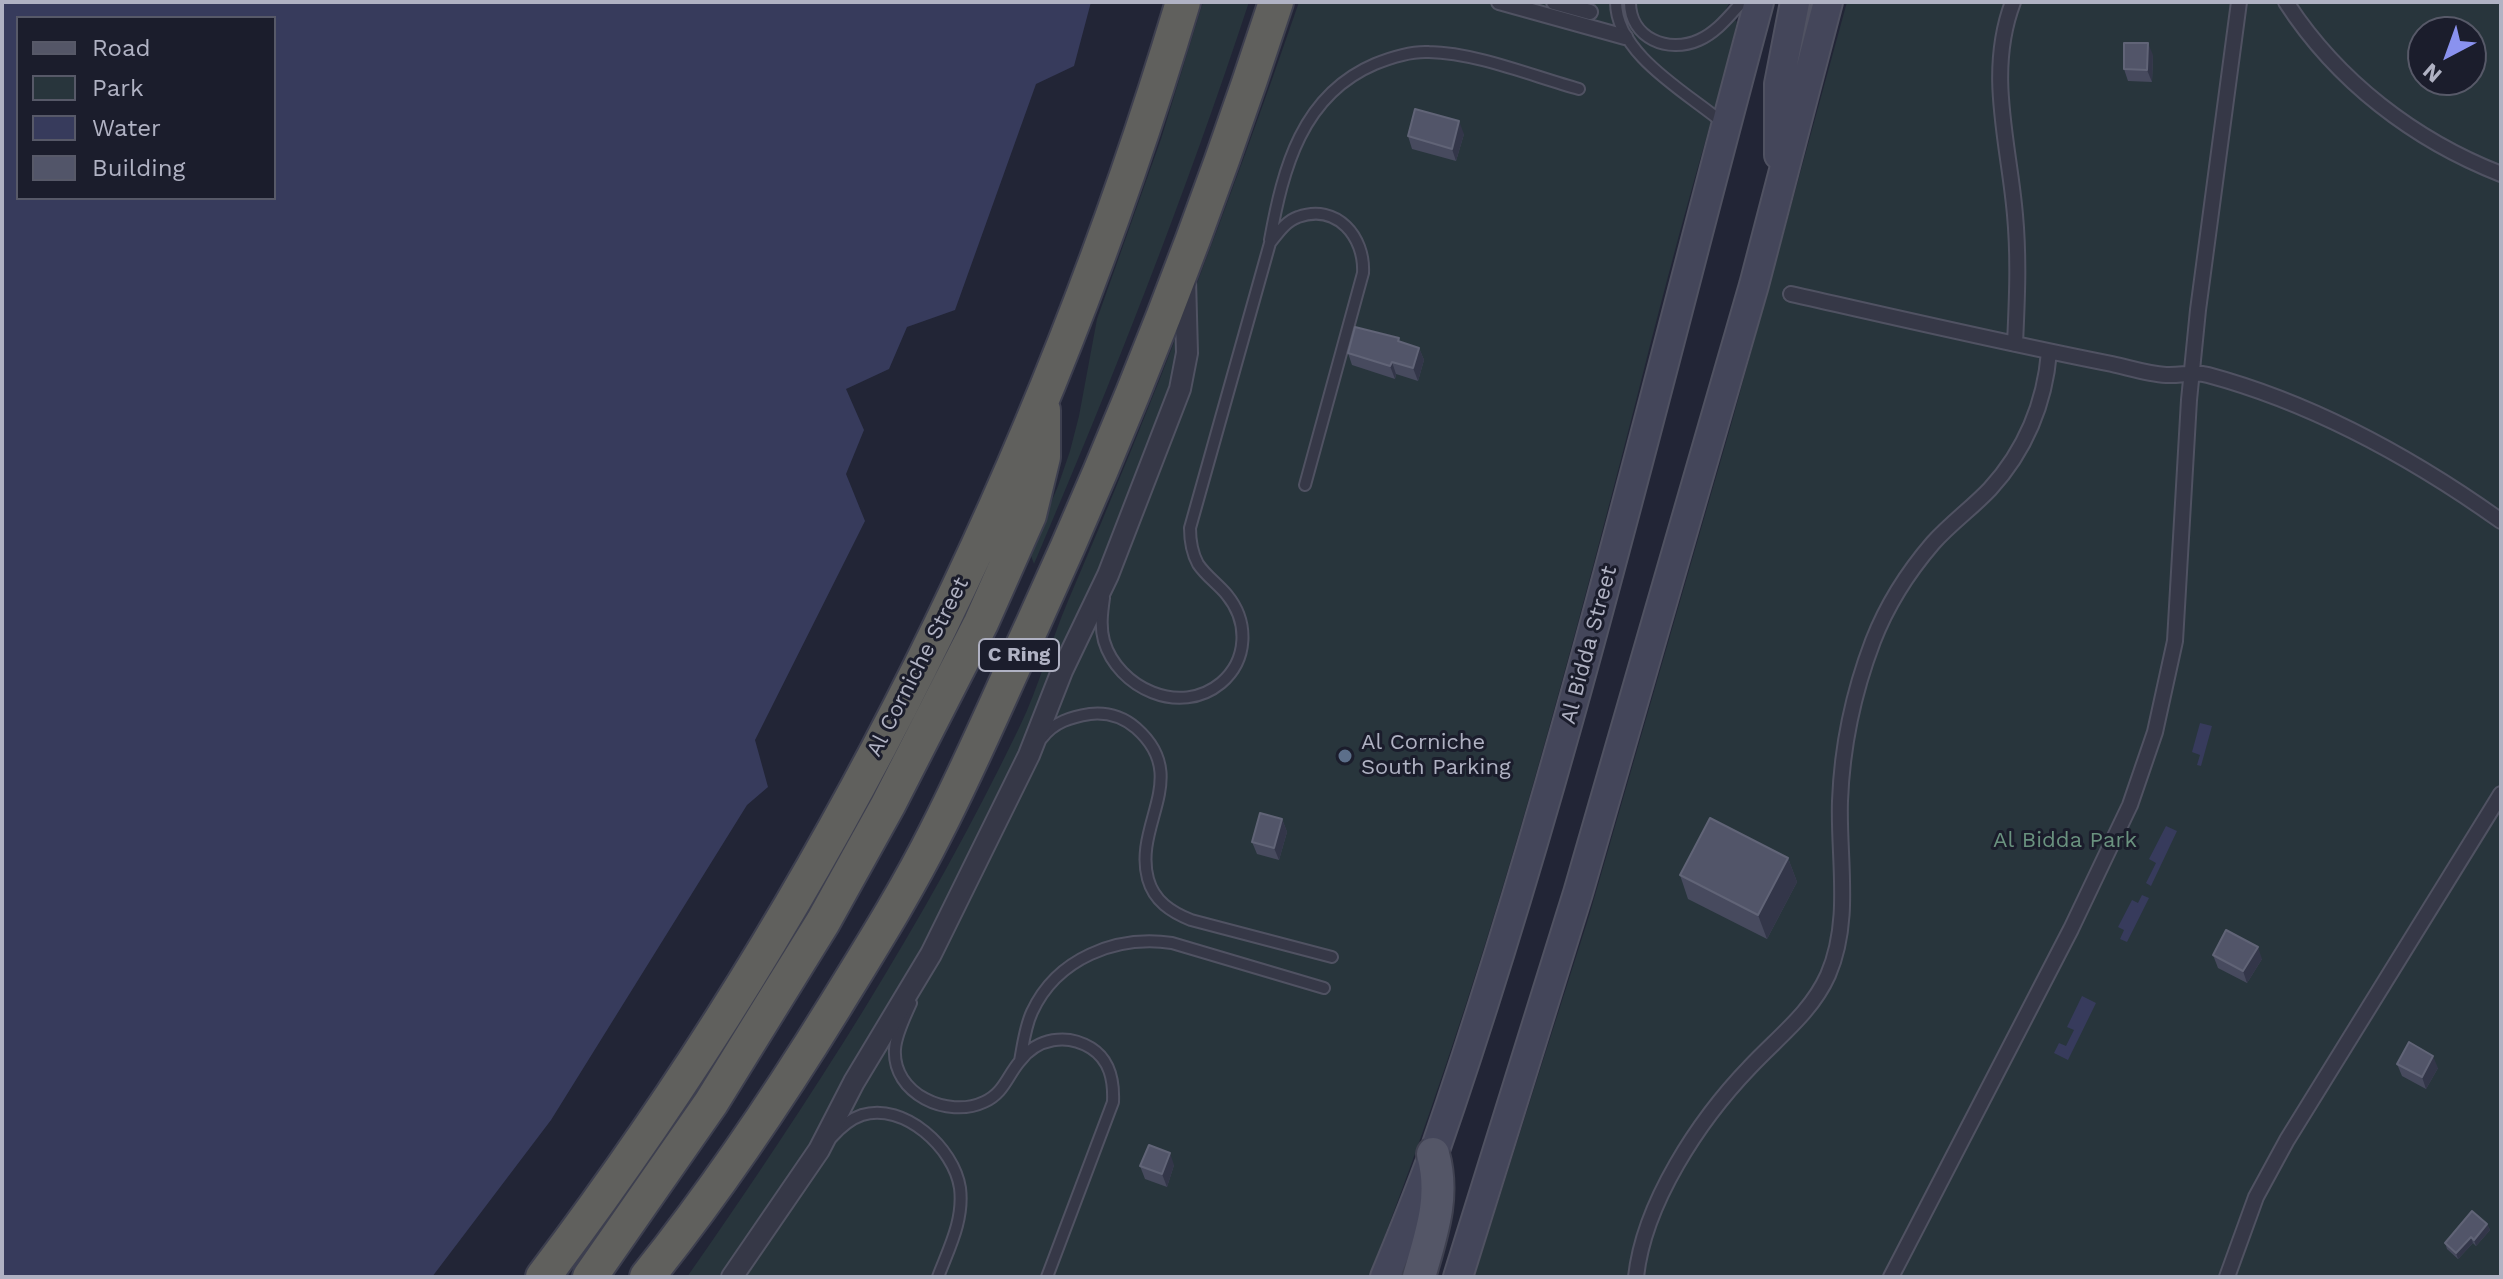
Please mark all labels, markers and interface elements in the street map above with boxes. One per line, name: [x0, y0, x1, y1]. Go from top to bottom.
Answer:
legend: [16, 16, 276, 200]
north arrow: [2407, 16, 2487, 96]
text: Road: [92, 34, 151, 62]
text: N: [2418, 58, 2447, 88]
text: Park: [92, 74, 144, 102]
text: Water: [92, 114, 161, 142]
text: Building: [92, 154, 185, 182]
street label: Al Bidda Street: [1555, 563, 1623, 727]
street label: Al Corniche Street: [861, 573, 975, 761]
road number: C Ring: [979, 639, 1059, 671]
place label: Al Corniche South Parking: [1361, 730, 1511, 782]
marker: Al Corniche South Parking: [1336, 747, 1354, 765]
park label: Al Bidda Park: [1993, 828, 2137, 854]

